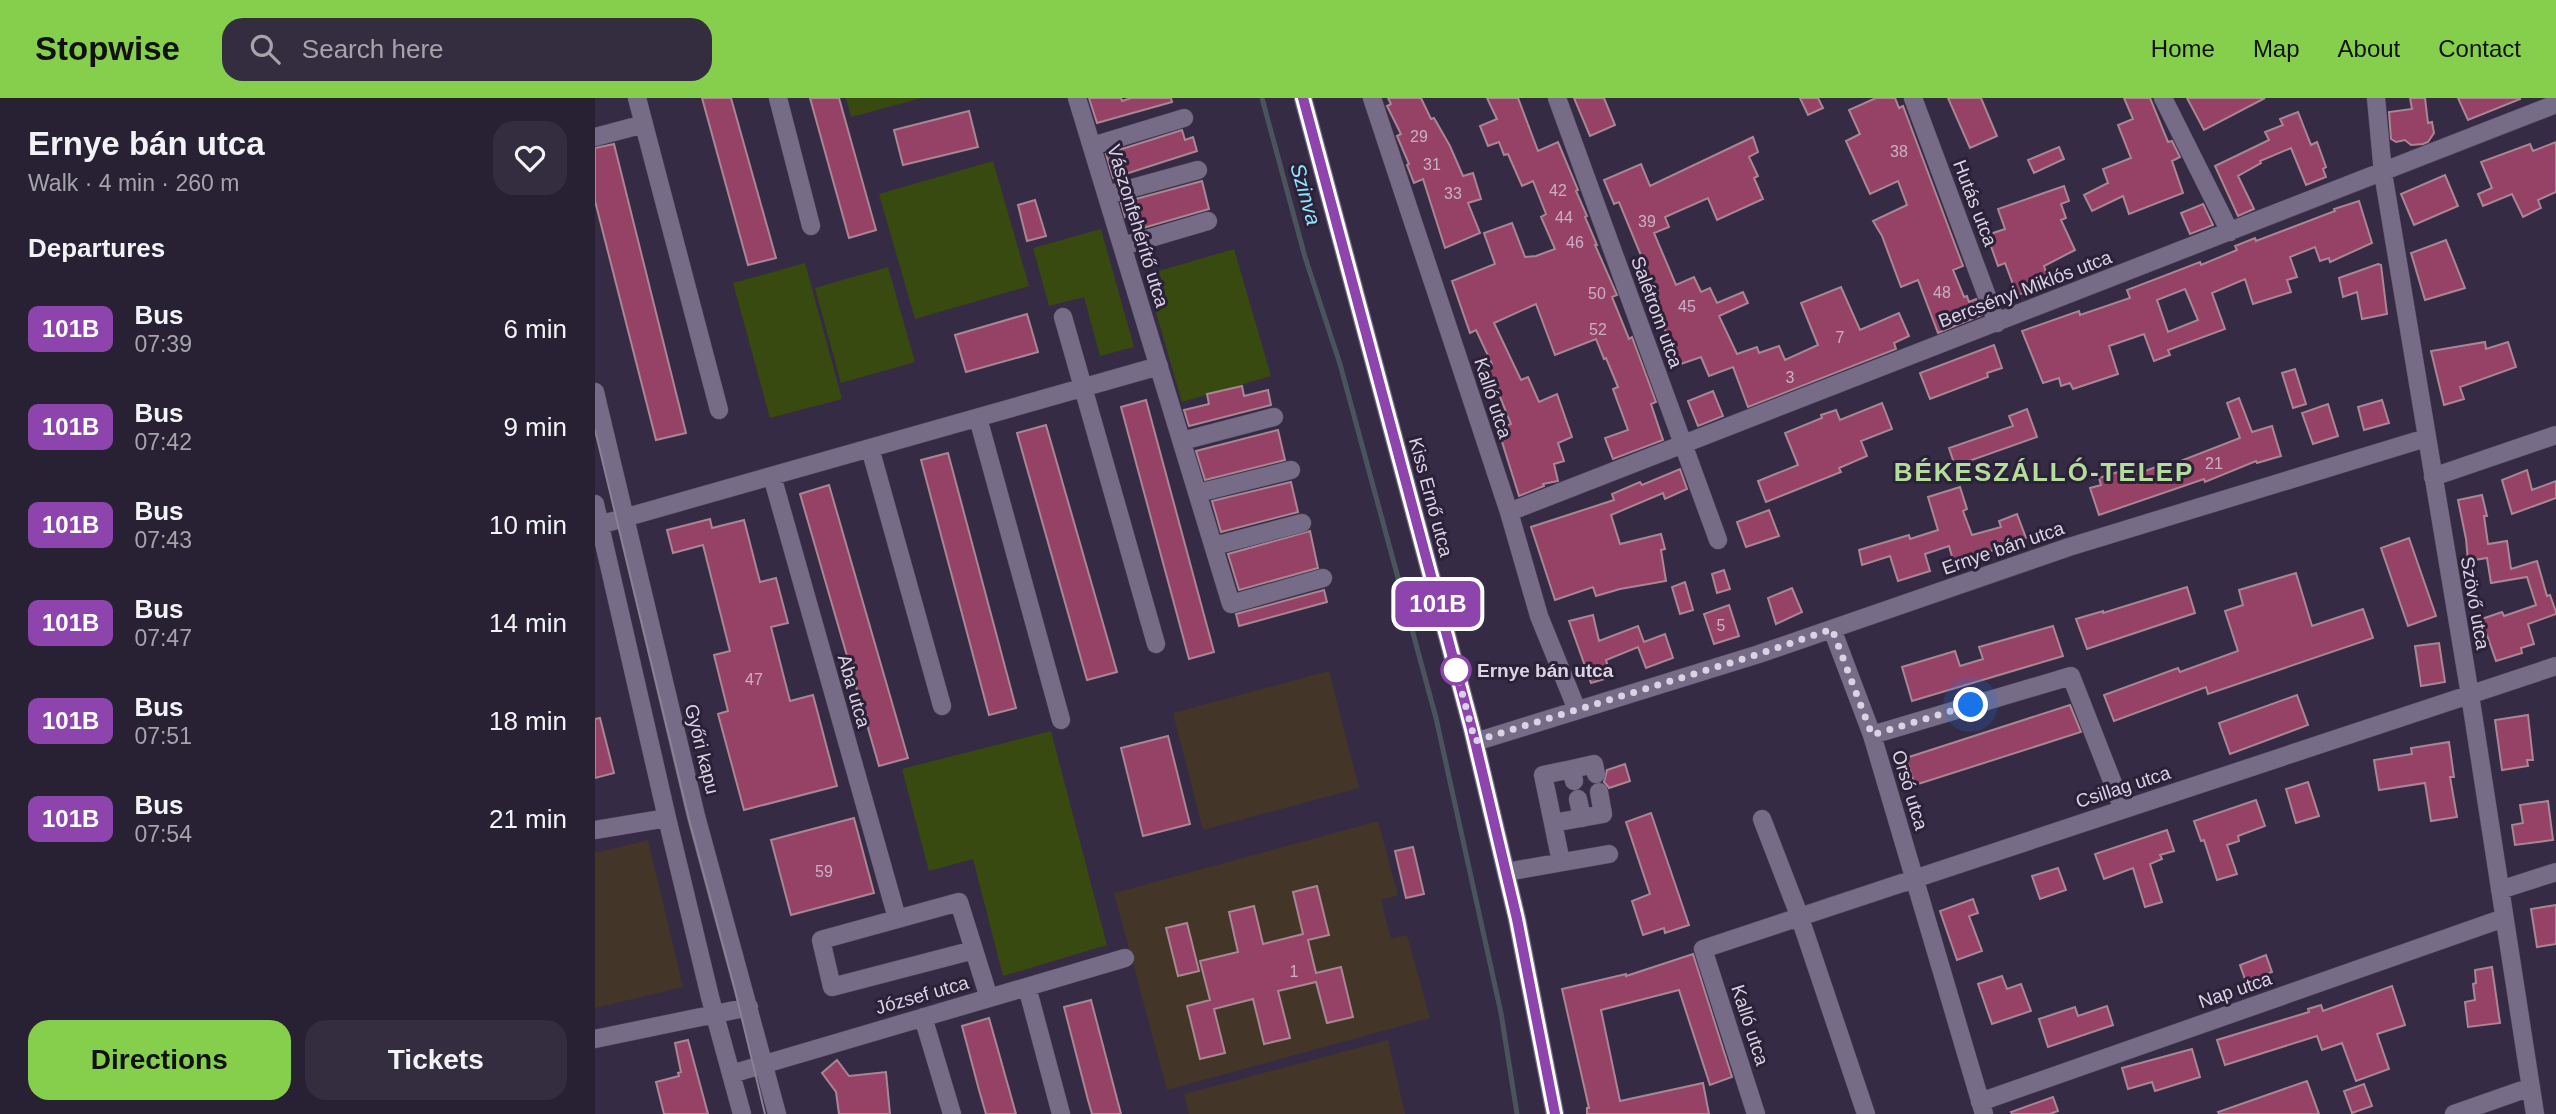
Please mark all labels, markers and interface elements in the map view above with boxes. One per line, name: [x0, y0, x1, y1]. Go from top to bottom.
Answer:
search box: [222, 18, 712, 81]
text: Stopwise: [35, 30, 180, 67]
icon: search: [246, 30, 284, 68]
text: Search here: [302, 34, 444, 64]
text: Home: [2151, 35, 2215, 62]
text: Map: [2253, 35, 2300, 62]
text: About: [2338, 35, 2400, 62]
text: Contact: [2438, 35, 2521, 62]
button: heart: [493, 121, 567, 195]
text: Ernye bán utca: [28, 125, 265, 162]
house number: 29: [1410, 128, 1428, 145]
street label: Vászonfehérítő utca: [1103, 142, 1173, 310]
house number: 38: [1890, 143, 1908, 160]
house number: 31: [1423, 156, 1441, 173]
street label: Hutás utca: [1949, 157, 2001, 250]
water label: Szinva: [1286, 161, 1326, 227]
text: Walk · 4 min · 260 m: [28, 170, 239, 196]
house number: 42: [1549, 182, 1567, 199]
house number: 33: [1444, 185, 1462, 202]
house number: 44: [1555, 209, 1573, 226]
house number: 39: [1638, 213, 1656, 230]
text: Departures: [28, 233, 165, 263]
house number: 46: [1566, 234, 1584, 251]
street label: Bercsényi Miklós utca: [1935, 246, 2115, 332]
street label: Salétrom utca: [1627, 253, 1687, 371]
house number: 48: [1933, 284, 1951, 301]
house number: 50: [1588, 285, 1606, 302]
house number: 45: [1678, 298, 1696, 315]
text: Bus: [134, 300, 184, 330]
text: 6 min: [503, 314, 567, 344]
text: 101B: [42, 315, 99, 342]
house number: 52: [1589, 321, 1607, 338]
house number: 7: [1836, 329, 1845, 346]
text: 07:39: [134, 331, 192, 357]
street label: Kalló utca: [1470, 355, 1516, 441]
house number: 3: [1786, 369, 1795, 386]
text: Bus: [134, 398, 184, 428]
text: 9 min: [503, 412, 567, 442]
text: 101B: [42, 413, 99, 440]
text: 07:42: [134, 429, 192, 455]
street label: Kiss Ernő utca: [1405, 435, 1457, 559]
house number: 21: [2205, 455, 2223, 472]
district label: BÉKESZÁLLÓ-TELEP: [1894, 457, 2194, 487]
text: Bus: [134, 496, 184, 526]
text: 10 min: [489, 510, 567, 540]
text: 101B: [42, 511, 99, 538]
street label: Ernye bán utca: [1939, 517, 2067, 579]
text: 07:43: [134, 527, 192, 553]
street label: Szövő utca: [2456, 555, 2494, 652]
line badge: 101B: [1389, 581, 1487, 627]
text: 101B: [1409, 590, 1467, 617]
text: Bus: [134, 594, 184, 624]
text: 14 min: [489, 608, 567, 638]
text: 101B: [42, 609, 99, 636]
house number: 5: [1717, 617, 1726, 634]
text: 07:47: [134, 625, 192, 651]
street label: Aba utca: [834, 652, 875, 730]
marker: Ernye bán utca: [1441, 655, 1471, 685]
place label: Ernye bán utca: [1477, 660, 1614, 681]
house number: 47: [745, 671, 763, 688]
your location: [1953, 687, 1988, 722]
text: Bus: [134, 692, 184, 722]
street label: Győri kapu: [681, 702, 723, 796]
text: 18 min: [489, 706, 567, 736]
text: 101B: [42, 707, 99, 734]
text: 07:51: [134, 723, 192, 749]
street label: Orsó utca: [1888, 748, 1932, 833]
street label: Csillag utca: [2073, 762, 2173, 812]
text: Bus: [134, 790, 184, 820]
text: 21 min: [489, 804, 567, 834]
text: 101B: [42, 805, 99, 832]
text: 07:54: [134, 821, 192, 847]
house number: 59: [815, 863, 833, 880]
house number: 1: [1290, 963, 1299, 980]
street label: Nap utca: [2196, 968, 2275, 1012]
street label: József utca: [873, 972, 971, 1018]
street label: Kalló utca: [1727, 982, 1773, 1068]
button: Directions: [28, 1020, 291, 1100]
button: Tickets: [305, 1020, 567, 1100]

